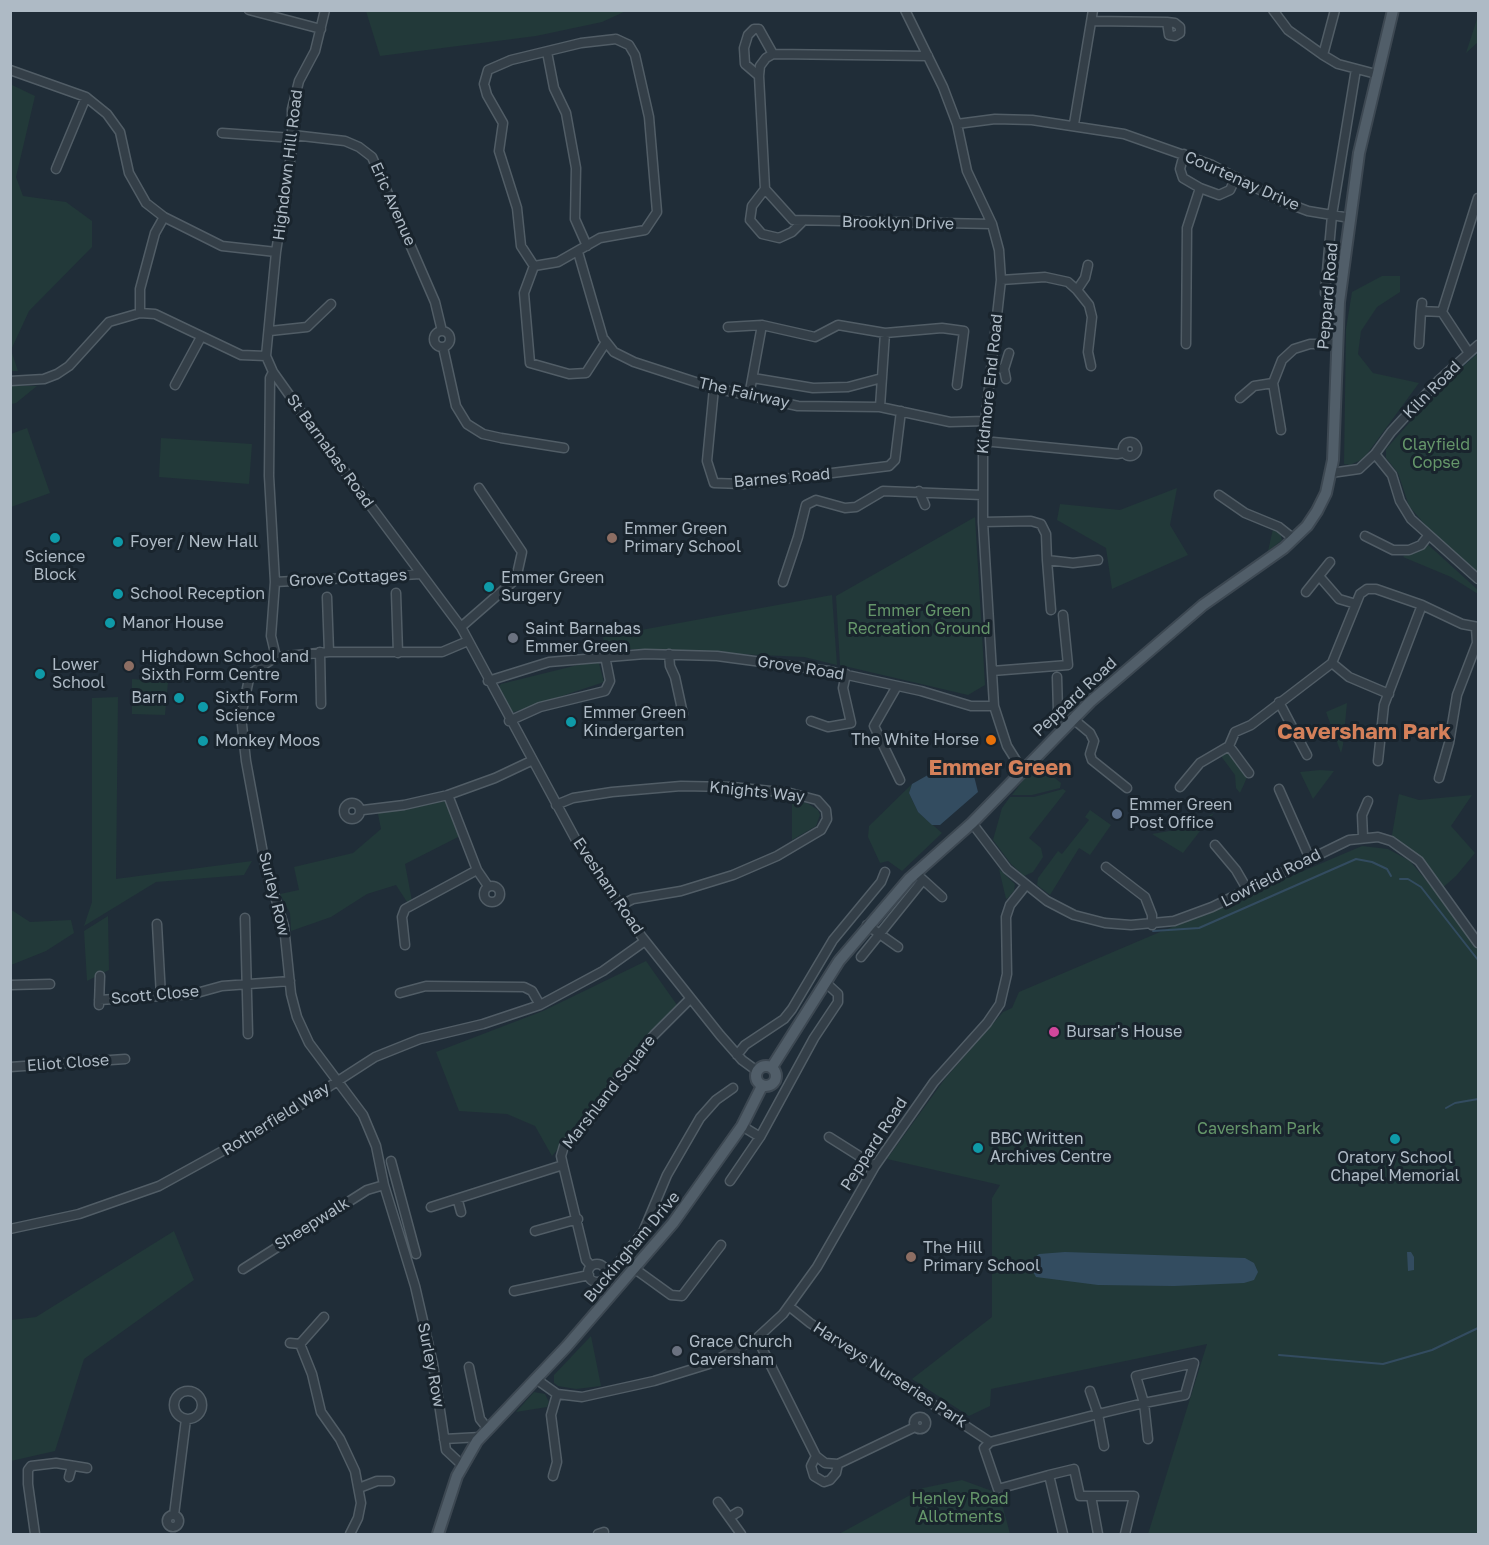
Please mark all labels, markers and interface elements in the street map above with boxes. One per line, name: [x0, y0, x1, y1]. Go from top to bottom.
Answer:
street label: Highdown Hill Road: [269, 88, 307, 242]
street label: Courtenay Drive: [1182, 147, 1302, 215]
street label: Eric Avenue: [366, 159, 420, 249]
street label: Brooklyn Drive: [842, 212, 954, 234]
street label: Peppard Road: [1314, 242, 1342, 350]
street label: Kidmore End Road: [973, 313, 1007, 455]
street label: Kiln Road: [1399, 357, 1465, 423]
street label: The Fairway: [697, 373, 791, 413]
street label: St Barnabas Road: [282, 390, 378, 512]
park label: Clayfield Copse: [1402, 435, 1470, 473]
street label: Barnes Road: [733, 464, 831, 492]
place label: Emmer Green Primary School: [624, 519, 741, 557]
marker: Science Block: [48, 531, 62, 545]
marker: Emmer Green Primary School: [605, 531, 619, 545]
place label: Foyer / New Hall: [130, 532, 258, 552]
marker: Foyer / New Hall: [111, 535, 125, 549]
place label: Science Block: [25, 547, 85, 585]
street label: Grove Cottages: [288, 565, 408, 591]
place label: Emmer Green Surgery: [501, 568, 604, 606]
marker: Emmer Green Surgery: [482, 580, 496, 594]
place label: School Reception: [130, 584, 265, 604]
marker: School Reception: [111, 587, 125, 601]
park label: Emmer Green Recreation Ground: [847, 601, 991, 639]
place label: Manor House: [122, 613, 224, 633]
marker: Manor House: [103, 616, 117, 630]
place label: Saint Barnabas Emmer Green: [525, 619, 641, 657]
marker: Saint Barnabas Emmer Green: [506, 631, 520, 645]
place label: Highdown School and Sixth Form Centre: [141, 647, 309, 685]
street label: Grove Road: [756, 652, 846, 684]
street label: Peppard Road: [1029, 653, 1121, 741]
place label: Lower School: [52, 655, 105, 693]
marker: Highdown School and Sixth Form Centre: [122, 659, 136, 673]
marker: Lower School: [33, 667, 47, 681]
place label: Barn: [131, 688, 167, 708]
place label: Sixth Form Science: [215, 688, 298, 726]
marker: Barn: [172, 691, 186, 705]
marker: Sixth Form Science: [196, 700, 210, 714]
place label: Emmer Green Kindergarten: [583, 703, 686, 741]
marker: Emmer Green Kindergarten: [564, 715, 578, 729]
district label: Caversham Park: [1277, 719, 1451, 745]
place label: The White Horse: [851, 730, 979, 750]
place label: Monkey Moos: [215, 731, 320, 751]
marker: The White Horse: [984, 733, 998, 747]
marker: Monkey Moos: [196, 734, 210, 748]
district label: Emmer Green: [929, 755, 1071, 781]
street label: Knights Way: [708, 777, 806, 807]
place label: Emmer Green Post Office: [1129, 795, 1232, 833]
marker: Emmer Green Post Office: [1110, 807, 1124, 821]
street label: Evesham Road: [569, 834, 647, 938]
street label: Lowfield Road: [1218, 845, 1324, 911]
street label: Surley Row: [254, 850, 294, 938]
street label: Scott Close: [110, 982, 200, 1008]
place label: Bursar's House: [1066, 1022, 1182, 1042]
marker: Bursar's House: [1047, 1025, 1061, 1039]
street label: Marshland Square: [559, 1031, 659, 1153]
street label: Eliot Close: [26, 1051, 110, 1075]
street label: Rotherfield Way: [219, 1078, 333, 1160]
street label: Peppard Road: [837, 1094, 911, 1194]
park label: Caversham Park: [1197, 1119, 1321, 1139]
place label: BBC Written Archives Centre: [990, 1129, 1112, 1167]
marker: Oratory School Chapel Memorial: [1388, 1132, 1402, 1146]
marker: BBC Written Archives Centre: [971, 1141, 985, 1155]
place label: Oratory School Chapel Memorial: [1330, 1148, 1460, 1186]
street label: Buckingham Drive: [580, 1188, 684, 1306]
street label: Sheepwalk: [271, 1194, 353, 1254]
place label: The Hill Primary School: [923, 1238, 1040, 1276]
marker: The Hill Primary School: [904, 1250, 918, 1264]
street label: Harveys Nurseries Park: [809, 1318, 971, 1432]
street label: Surley Row: [413, 1321, 449, 1409]
place label: Grace Church Caversham: [689, 1332, 792, 1370]
marker: Grace Church Caversham: [670, 1344, 684, 1358]
park label: Henley Road Allotments: [911, 1489, 1009, 1527]

